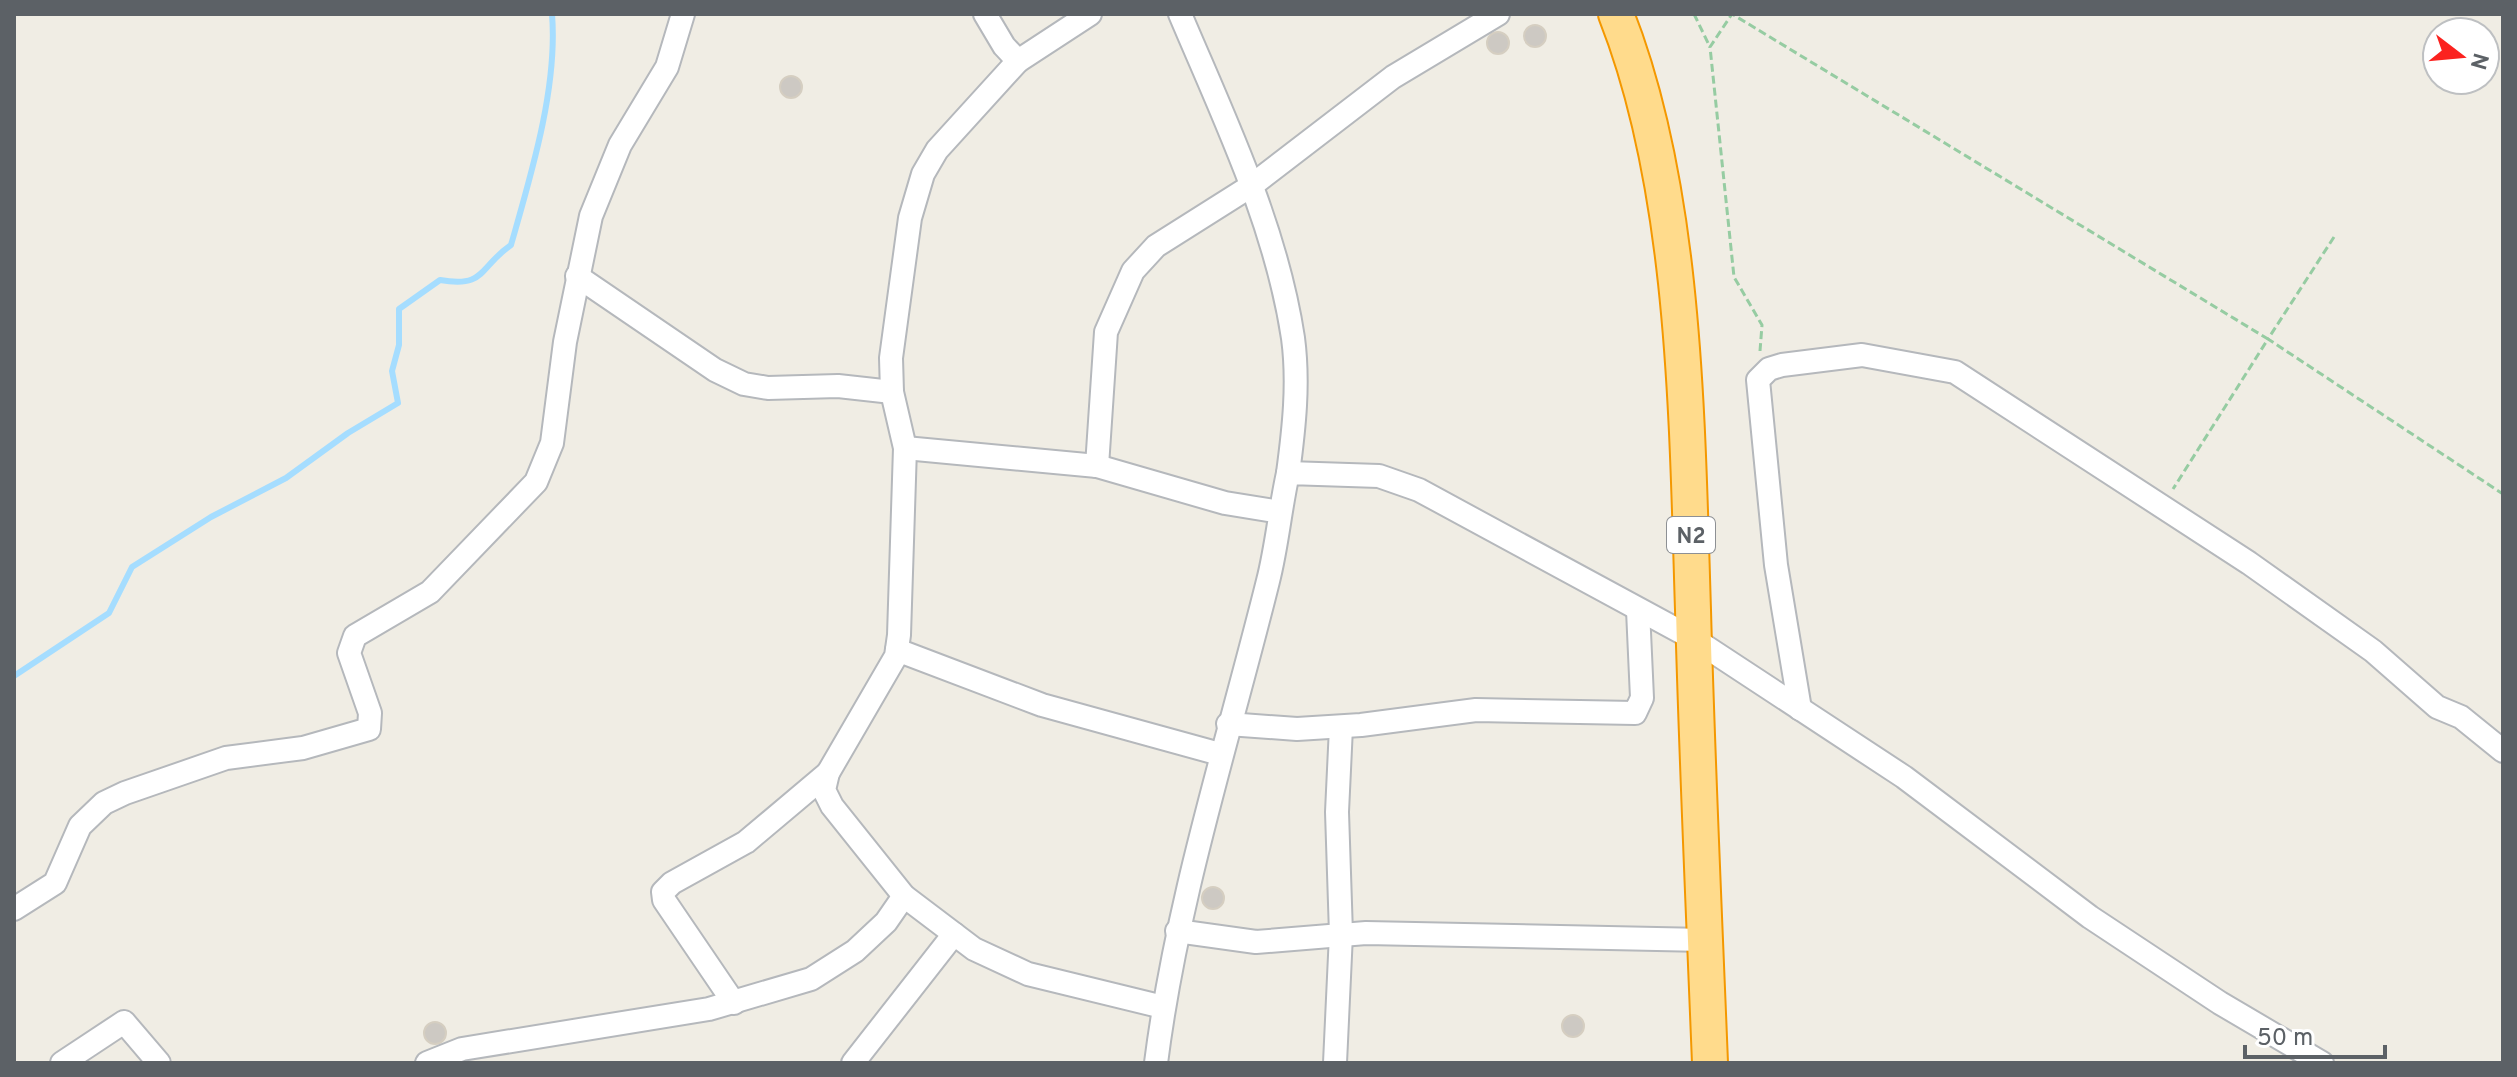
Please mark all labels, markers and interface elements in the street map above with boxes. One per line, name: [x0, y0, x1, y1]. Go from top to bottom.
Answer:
north arrow: [2421, 16, 2501, 96]
text: N: [2463, 50, 2493, 72]
road number: N2: [1667, 517, 1715, 553]
scale bar: [2245, 1009, 2385, 1059]
text: 50 m: [2257, 1024, 2313, 1054]

